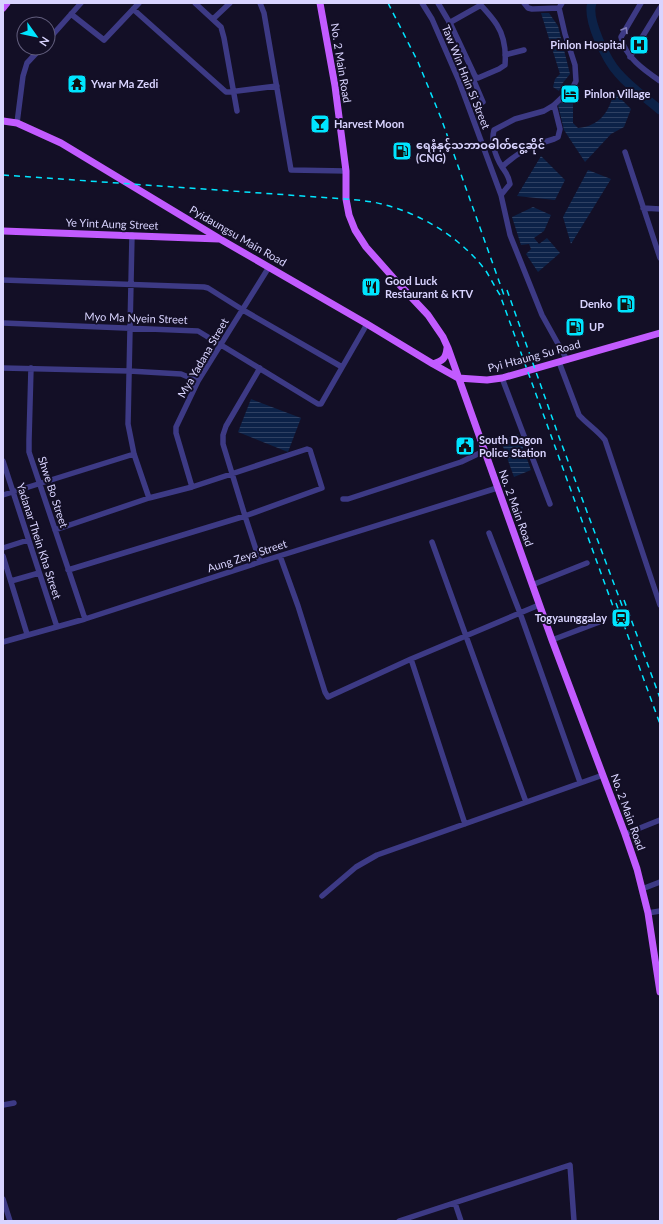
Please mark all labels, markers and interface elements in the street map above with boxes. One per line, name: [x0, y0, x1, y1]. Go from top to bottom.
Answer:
north arrow: [16, 16, 56, 56]
street label: No. 2 Main Road: [329, 22, 354, 104]
street label: Taw Win Hnin Si Street: [440, 23, 493, 131]
one-way arrow: [620, 27, 628, 34]
hospital icon: Pinlon Hospital: [628, 34, 650, 56]
text: N: [37, 35, 53, 49]
place label: Pinlon Hospital: [550, 38, 625, 51]
temple icon: Ywar Ma Zedi: [66, 73, 88, 95]
place label: Ywar Ma Zedi: [90, 77, 158, 90]
hotel icon: Pinlon Village: [559, 83, 581, 105]
place label: Pinlon Village: [584, 87, 651, 100]
bar icon: Harvest Moon: [309, 113, 331, 135]
place label: Harvest Moon: [334, 117, 404, 130]
place label: ရေနံနှင့်သဘာဝဓါတ်ငွေ့ဆိုင် (CNG): [416, 138, 545, 164]
fuel station icon: ရေနံနှင့်သဘာဝဓါတ်ငွေ့ဆိုင် (CNG): [391, 140, 413, 162]
street label: Pyidaungsu Main Road: [187, 202, 289, 269]
street label: Ye Yint Aung Street: [65, 215, 159, 232]
place label: Good Luck Restaurant & KTV: [385, 274, 474, 300]
restaurant icon: Good Luck Restaurant & KTV: [360, 276, 382, 298]
fuel station icon: Denko: [615, 293, 637, 315]
place label: Denko: [580, 297, 612, 310]
street label: Myo Ma Nyein Street: [84, 309, 188, 326]
street label: Mya Yadana Street: [175, 316, 231, 400]
fuel station icon: UP: [564, 316, 586, 338]
place label: UP: [589, 320, 604, 333]
street label: Pyi Htaung Su Road: [486, 337, 582, 374]
place label: South Dagon Police Station: [479, 433, 546, 459]
public building icon: South Dagon Police Station: [454, 435, 476, 457]
street label: Shwe Bo Street: [36, 455, 71, 529]
street label: No. 2 Main Road: [497, 468, 536, 548]
street label: Yadanar Thein Kha Street: [15, 481, 64, 601]
street label: Aung Zeya Street: [205, 537, 288, 575]
station icon: Togyaunggalay: [610, 607, 632, 629]
place label: Togyaunggalay: [535, 611, 607, 624]
street label: No. 2 Main Road: [609, 772, 648, 852]

